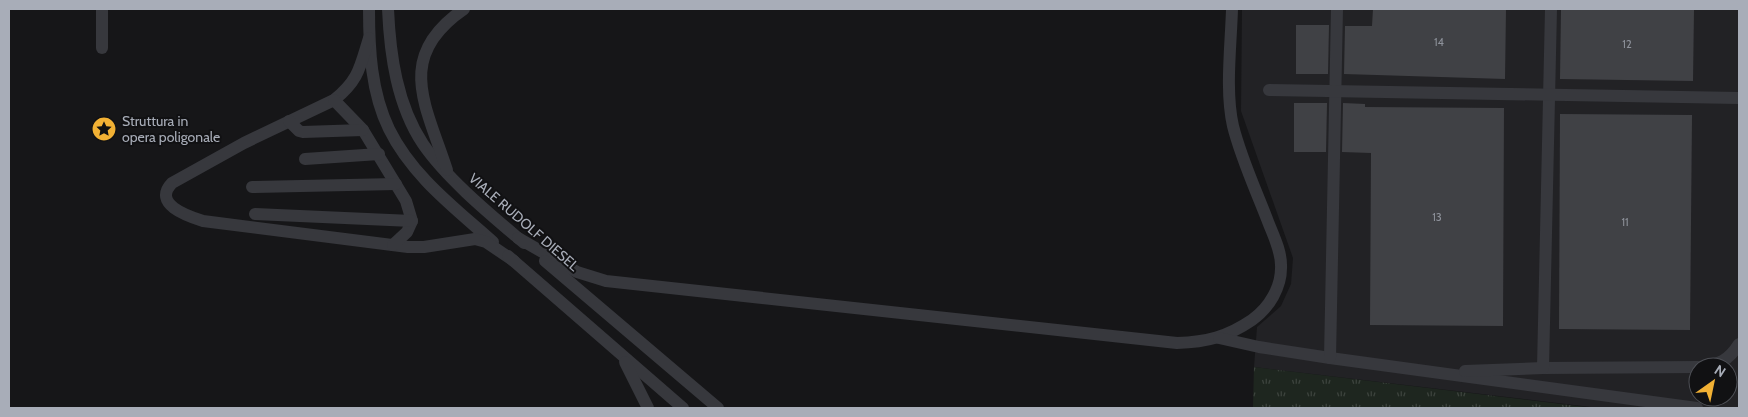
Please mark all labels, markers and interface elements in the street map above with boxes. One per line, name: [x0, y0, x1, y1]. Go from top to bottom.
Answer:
house number: 14: [1434, 35, 1445, 49]
house number: 12: [1622, 37, 1632, 51]
place label: Struttura in opera poligonale: [122, 112, 220, 146]
place icon: Struttura in opera poligonale: [91, 116, 117, 142]
street label: VIALE RUDOLF DIESEL: [465, 169, 583, 275]
house number: 13: [1432, 210, 1442, 224]
house number: 11: [1621, 215, 1629, 229]
north arrow: [1688, 357, 1738, 407]
text: N: [1711, 361, 1729, 381]

